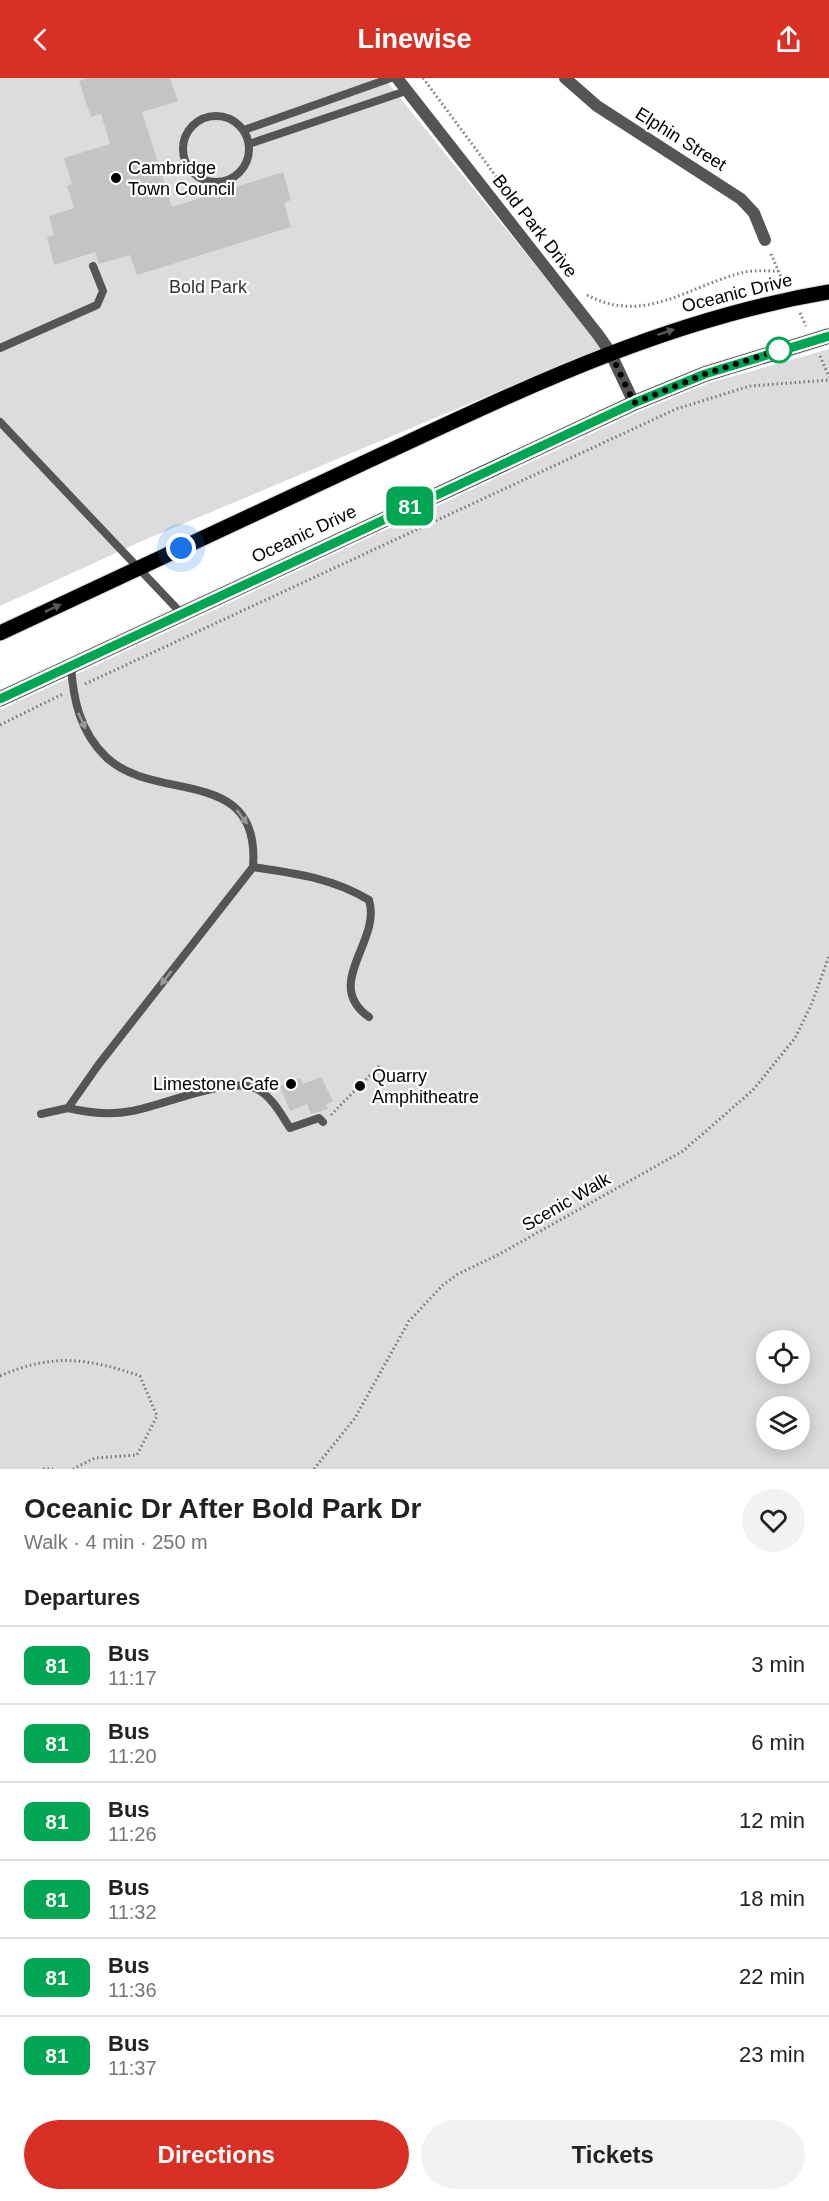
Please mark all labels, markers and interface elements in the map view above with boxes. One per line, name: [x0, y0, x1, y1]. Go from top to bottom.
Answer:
icon: back: [24, 23, 57, 56]
icon: share: [772, 23, 805, 56]
text: Linewise: [357, 24, 472, 54]
street label: Elphin Street: [632, 103, 730, 175]
place label: Cambridge Town Council: [128, 158, 235, 199]
marker: Cambridge Town Council: [109, 171, 123, 185]
street label: Bold Park Drive: [489, 171, 581, 281]
street label: Oceanic Drive: [680, 270, 794, 316]
park label: Bold Park: [169, 277, 248, 297]
one-way arrow: [657, 327, 675, 337]
unlabelled marker: [766, 337, 792, 363]
line badge: 81: [383, 486, 437, 526]
text: 81: [398, 495, 422, 518]
street label: Oceanic Drive: [249, 501, 359, 567]
your location: [166, 533, 196, 563]
one-way arrow: [44, 604, 61, 613]
one-way arrow: [78, 713, 87, 730]
one-way arrow: [236, 809, 248, 824]
one-way arrow: [160, 970, 173, 986]
place label: Quarry Amphitheatre: [372, 1066, 479, 1107]
place label: Limestone Cafe: [153, 1074, 279, 1094]
marker: Limestone Cafe: [284, 1077, 298, 1091]
marker: Quarry Amphitheatre: [353, 1079, 367, 1093]
street label: Scenic Walk: [518, 1168, 614, 1235]
map controls: [756, 1330, 810, 1450]
button: locate: [756, 1330, 810, 1384]
button: layers: [756, 1396, 810, 1450]
button: heart: [742, 1489, 805, 1552]
text: Oceanic Dr After Bold Park Dr: [24, 1493, 421, 1524]
text: Walk · 4 min · 250 m: [24, 1531, 208, 1553]
text: Departures: [24, 1585, 140, 1610]
text: Bus: [108, 1641, 150, 1666]
text: 3 min: [751, 1652, 805, 1677]
text: 81: [45, 1654, 69, 1677]
text: 11:17: [108, 1667, 157, 1689]
text: Bus: [108, 1719, 150, 1744]
text: 6 min: [751, 1730, 805, 1755]
text: 81: [45, 1732, 69, 1755]
text: 11:20: [108, 1745, 157, 1767]
text: Bus: [108, 1797, 150, 1822]
text: 12 min: [739, 1808, 805, 1833]
text: 81: [45, 1810, 69, 1833]
text: 11:26: [108, 1823, 157, 1845]
text: Bus: [108, 1875, 150, 1900]
text: 18 min: [739, 1886, 805, 1911]
text: 81: [45, 1888, 69, 1911]
text: 11:32: [108, 1901, 157, 1923]
text: Bus: [108, 1953, 150, 1978]
text: 22 min: [739, 1964, 805, 1989]
text: 81: [45, 1966, 69, 1989]
text: 11:36: [108, 1979, 157, 2001]
text: Bus: [108, 2031, 150, 2056]
text: 23 min: [739, 2042, 805, 2067]
text: 81: [45, 2044, 69, 2067]
text: 11:37: [108, 2057, 157, 2079]
button: Directions: [24, 2120, 409, 2189]
button: Tickets: [421, 2120, 805, 2189]

